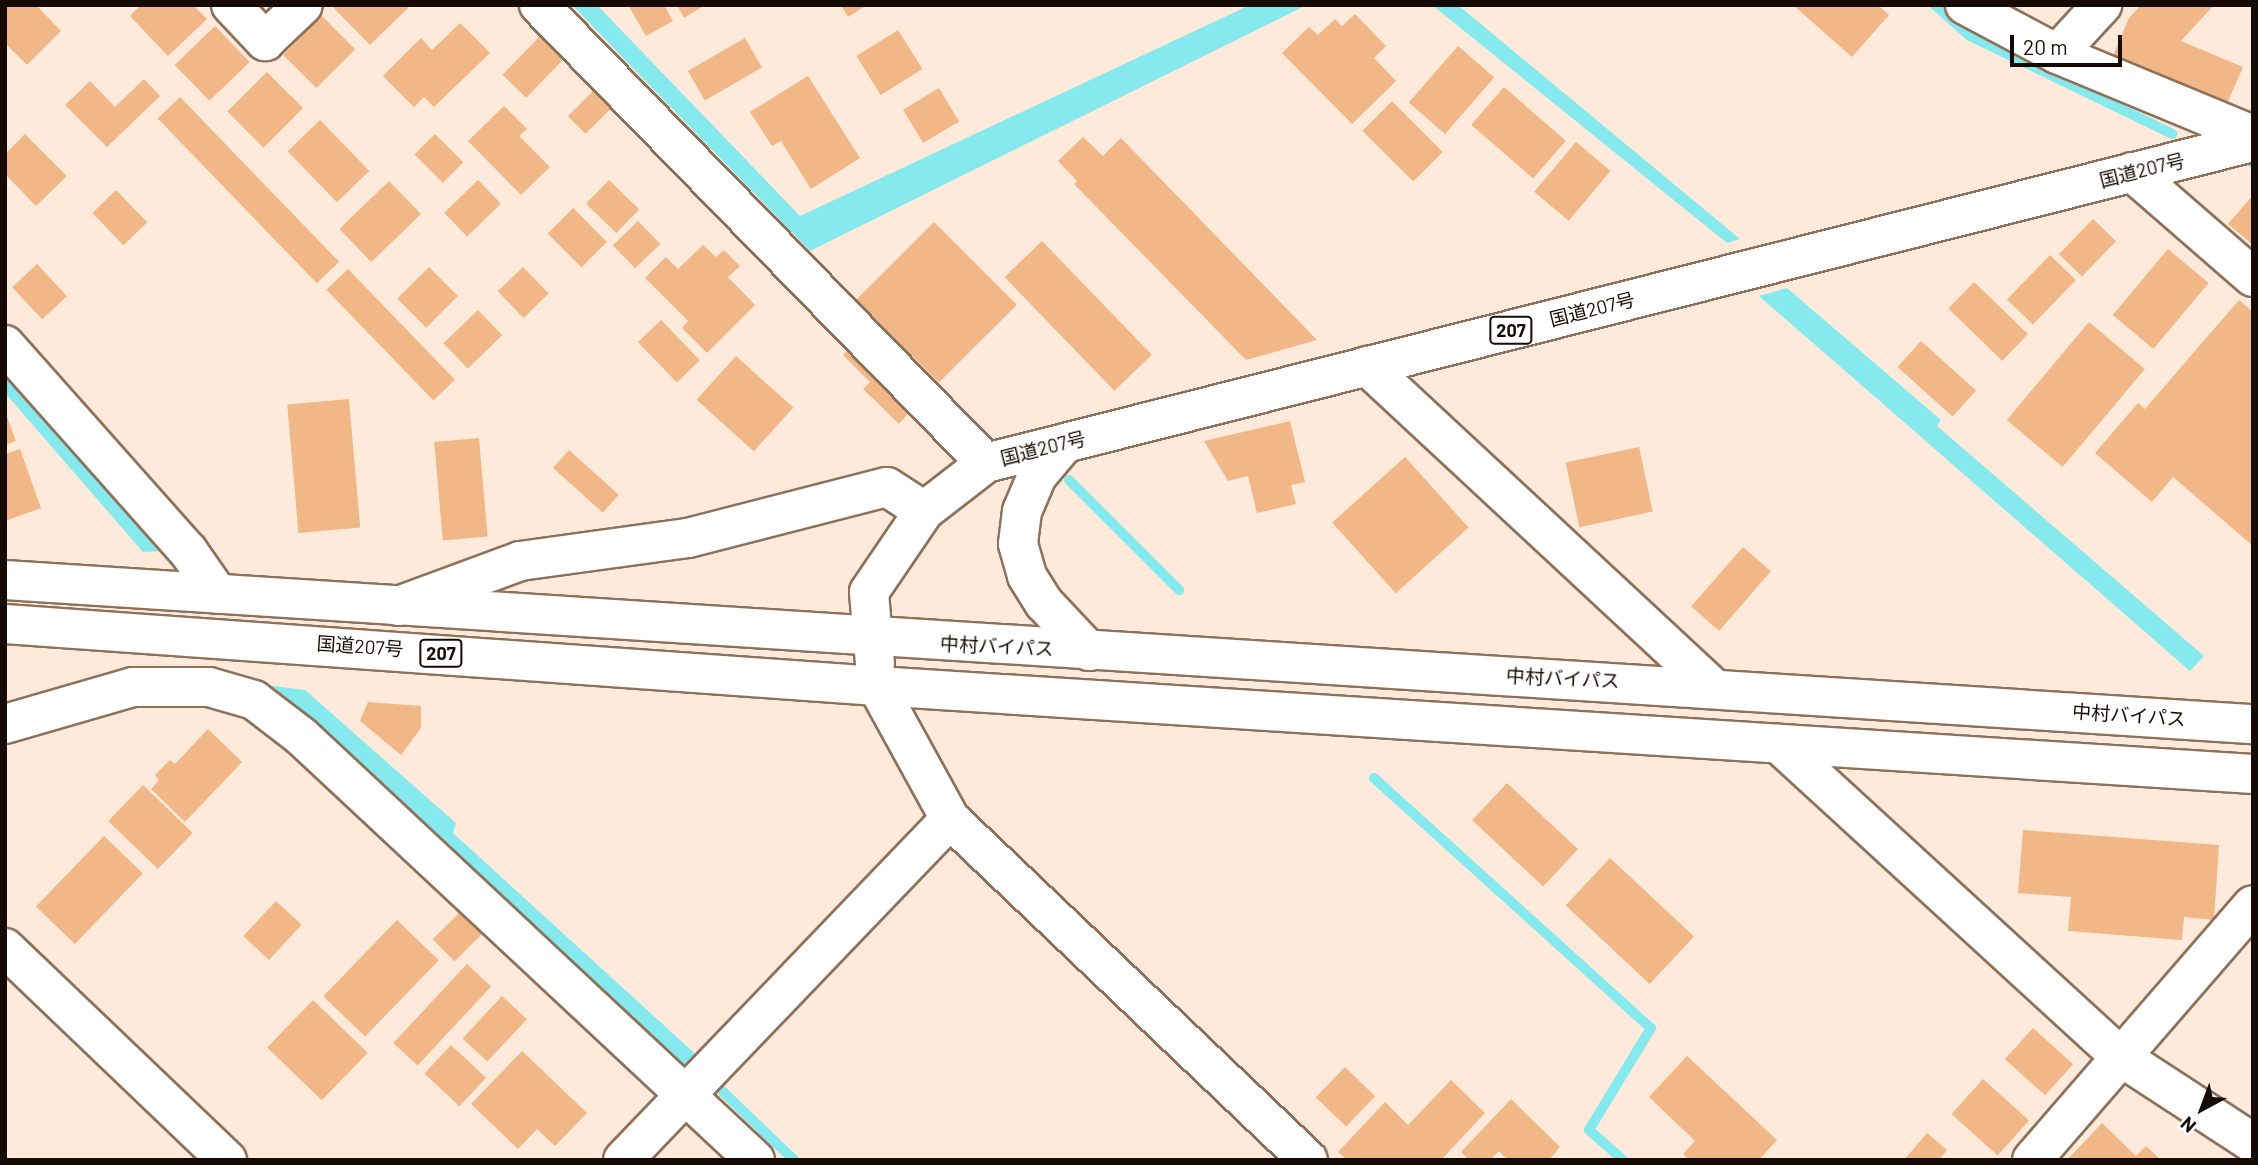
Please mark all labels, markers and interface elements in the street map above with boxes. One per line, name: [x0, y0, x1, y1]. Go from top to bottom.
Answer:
scale bar: [2013, 21, 2125, 65]
text: 20 m: [2023, 34, 2068, 59]
street label: 国道207号: [2097, 148, 2187, 192]
street label: 国道207号: [1547, 287, 1637, 331]
road number: 207: [1488, 316, 1534, 344]
street label: 国道207号: [998, 426, 1088, 470]
street label: 国道207号: [316, 632, 404, 660]
street label: 中村バイパス: [939, 632, 1055, 660]
road number: 207: [418, 638, 464, 668]
street label: 中村バイパス: [1505, 664, 1621, 692]
street label: 中村バイパス: [2071, 700, 2187, 730]
north arrow: [2167, 1074, 2237, 1144]
text: N: [2176, 1112, 2200, 1138]

